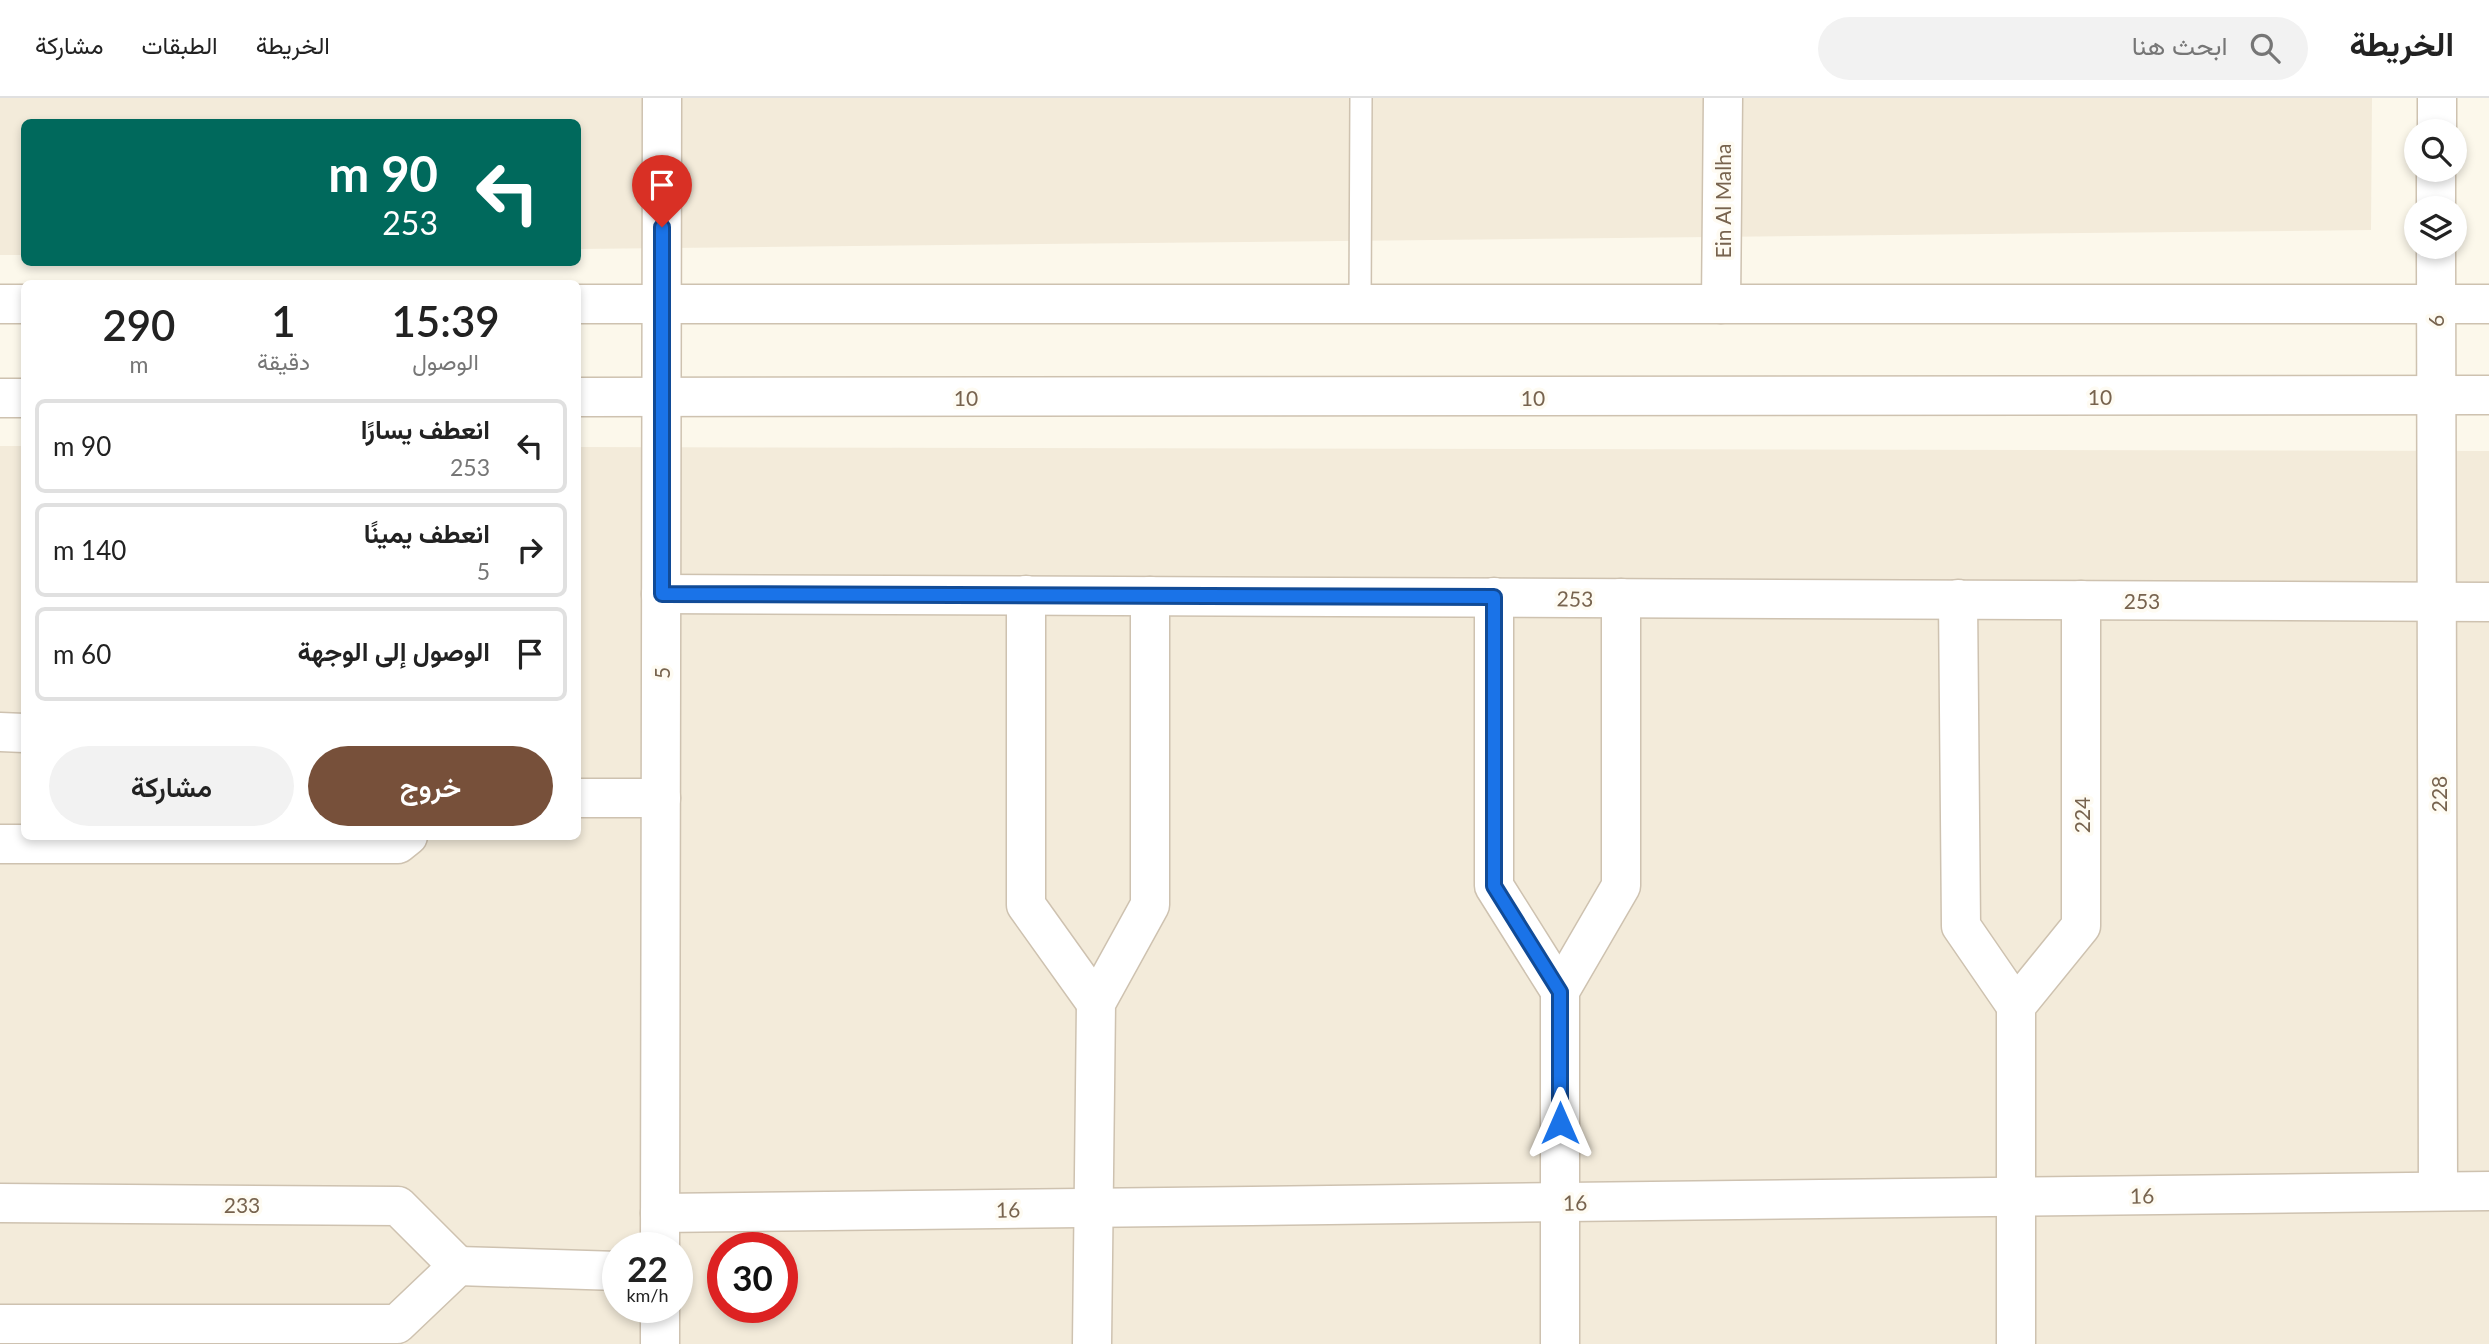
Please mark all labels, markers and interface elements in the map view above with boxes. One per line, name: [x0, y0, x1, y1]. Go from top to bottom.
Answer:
search box: [1818, 17, 2308, 80]
text: الخريطة: [2350, 23, 2454, 63]
text: ابحث هنا: [2132, 29, 2228, 61]
icon: search: [2246, 29, 2284, 67]
text: مشاركة: [35, 30, 103, 59]
text: الطبقات: [141, 30, 218, 59]
text: الخريطة: [256, 30, 330, 59]
map controls: [2404, 119, 2467, 259]
button: search: [2404, 119, 2467, 182]
text: 90 m: [328, 144, 438, 202]
street label: Ein Al Malha: [1710, 144, 1735, 258]
icon: left: [462, 147, 553, 238]
pin: [632, 155, 692, 227]
icon: arrive: [643, 166, 681, 204]
button: layers: [2404, 196, 2467, 259]
text: 253: [382, 203, 438, 242]
text: 1: [271, 296, 296, 346]
text: 15:39: [392, 296, 500, 346]
text: 290: [102, 300, 175, 350]
street label: 6: [2423, 315, 2448, 327]
text: دقيقة: [257, 347, 310, 375]
text: الوصول: [412, 347, 479, 375]
text: m: [129, 350, 148, 378]
street label: 10: [2088, 384, 2112, 409]
street label: 10: [954, 385, 978, 410]
street label: 10: [1521, 385, 1545, 410]
text: انعطف يسارًا: [361, 413, 490, 445]
icon: left: [511, 427, 549, 465]
text: 90 m: [53, 430, 111, 462]
text: 253: [450, 453, 490, 481]
text: انعطف يمينًا: [364, 517, 490, 549]
icon: right: [511, 531, 549, 569]
text: 140 m: [53, 534, 126, 566]
text: 5: [477, 557, 490, 585]
street label: 253: [1557, 585, 1593, 611]
street label: 253: [2124, 588, 2160, 613]
text: الوصول إلى الوجهة: [298, 635, 490, 667]
icon: arrive: [511, 635, 549, 673]
text: 60 m: [53, 638, 111, 670]
street label: 5: [649, 667, 674, 679]
button: مشاركة: [49, 746, 294, 826]
button: خروج: [308, 746, 553, 826]
street label: 228: [2426, 776, 2451, 812]
street label: 224: [2069, 797, 2094, 833]
position arrow: [1523, 1086, 1597, 1160]
street label: 16: [2130, 1182, 2154, 1208]
street label: 16: [1563, 1189, 1587, 1215]
street label: 233: [224, 1192, 260, 1217]
street label: 16: [996, 1196, 1020, 1222]
speed limit sign: 30: [707, 1232, 798, 1323]
text: 22: [627, 1247, 668, 1289]
text: km/h: [626, 1284, 669, 1306]

